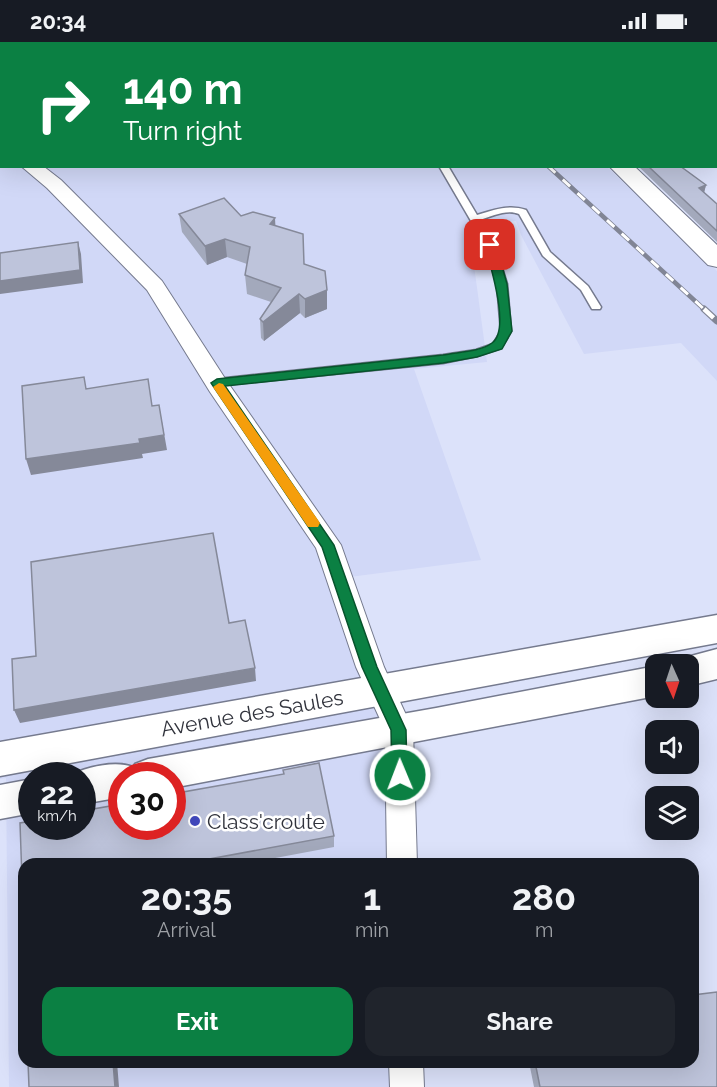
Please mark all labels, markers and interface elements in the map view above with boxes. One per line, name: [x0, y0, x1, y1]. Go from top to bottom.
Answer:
text: 20:34: [30, 8, 86, 34]
text: 140 m: [123, 65, 243, 114]
icon: right: [24, 66, 102, 144]
text: Turn right: [123, 115, 242, 146]
pin: [464, 219, 515, 270]
icon: arrive: [473, 228, 506, 261]
north arrow: [645, 654, 699, 708]
map controls: [645, 654, 699, 840]
street label: Avenue des Saules: [159, 685, 345, 741]
button: sound: [645, 720, 699, 774]
position arrow: [368, 743, 432, 807]
speed limit sign: 30: [108, 762, 186, 840]
text: 22: [40, 776, 74, 811]
button: layers: [645, 786, 699, 840]
text: km/h: [37, 807, 77, 825]
place label: Class'croute: [207, 809, 325, 834]
marker: Class'croute: [188, 814, 202, 828]
text: 20:35: [141, 876, 232, 918]
text: 1: [363, 876, 381, 918]
text: 280: [512, 876, 576, 918]
text: Arrival: [157, 918, 216, 942]
text: min: [355, 918, 389, 942]
text: m: [535, 918, 553, 942]
button: Exit: [42, 987, 353, 1056]
button: Share: [365, 987, 675, 1056]

